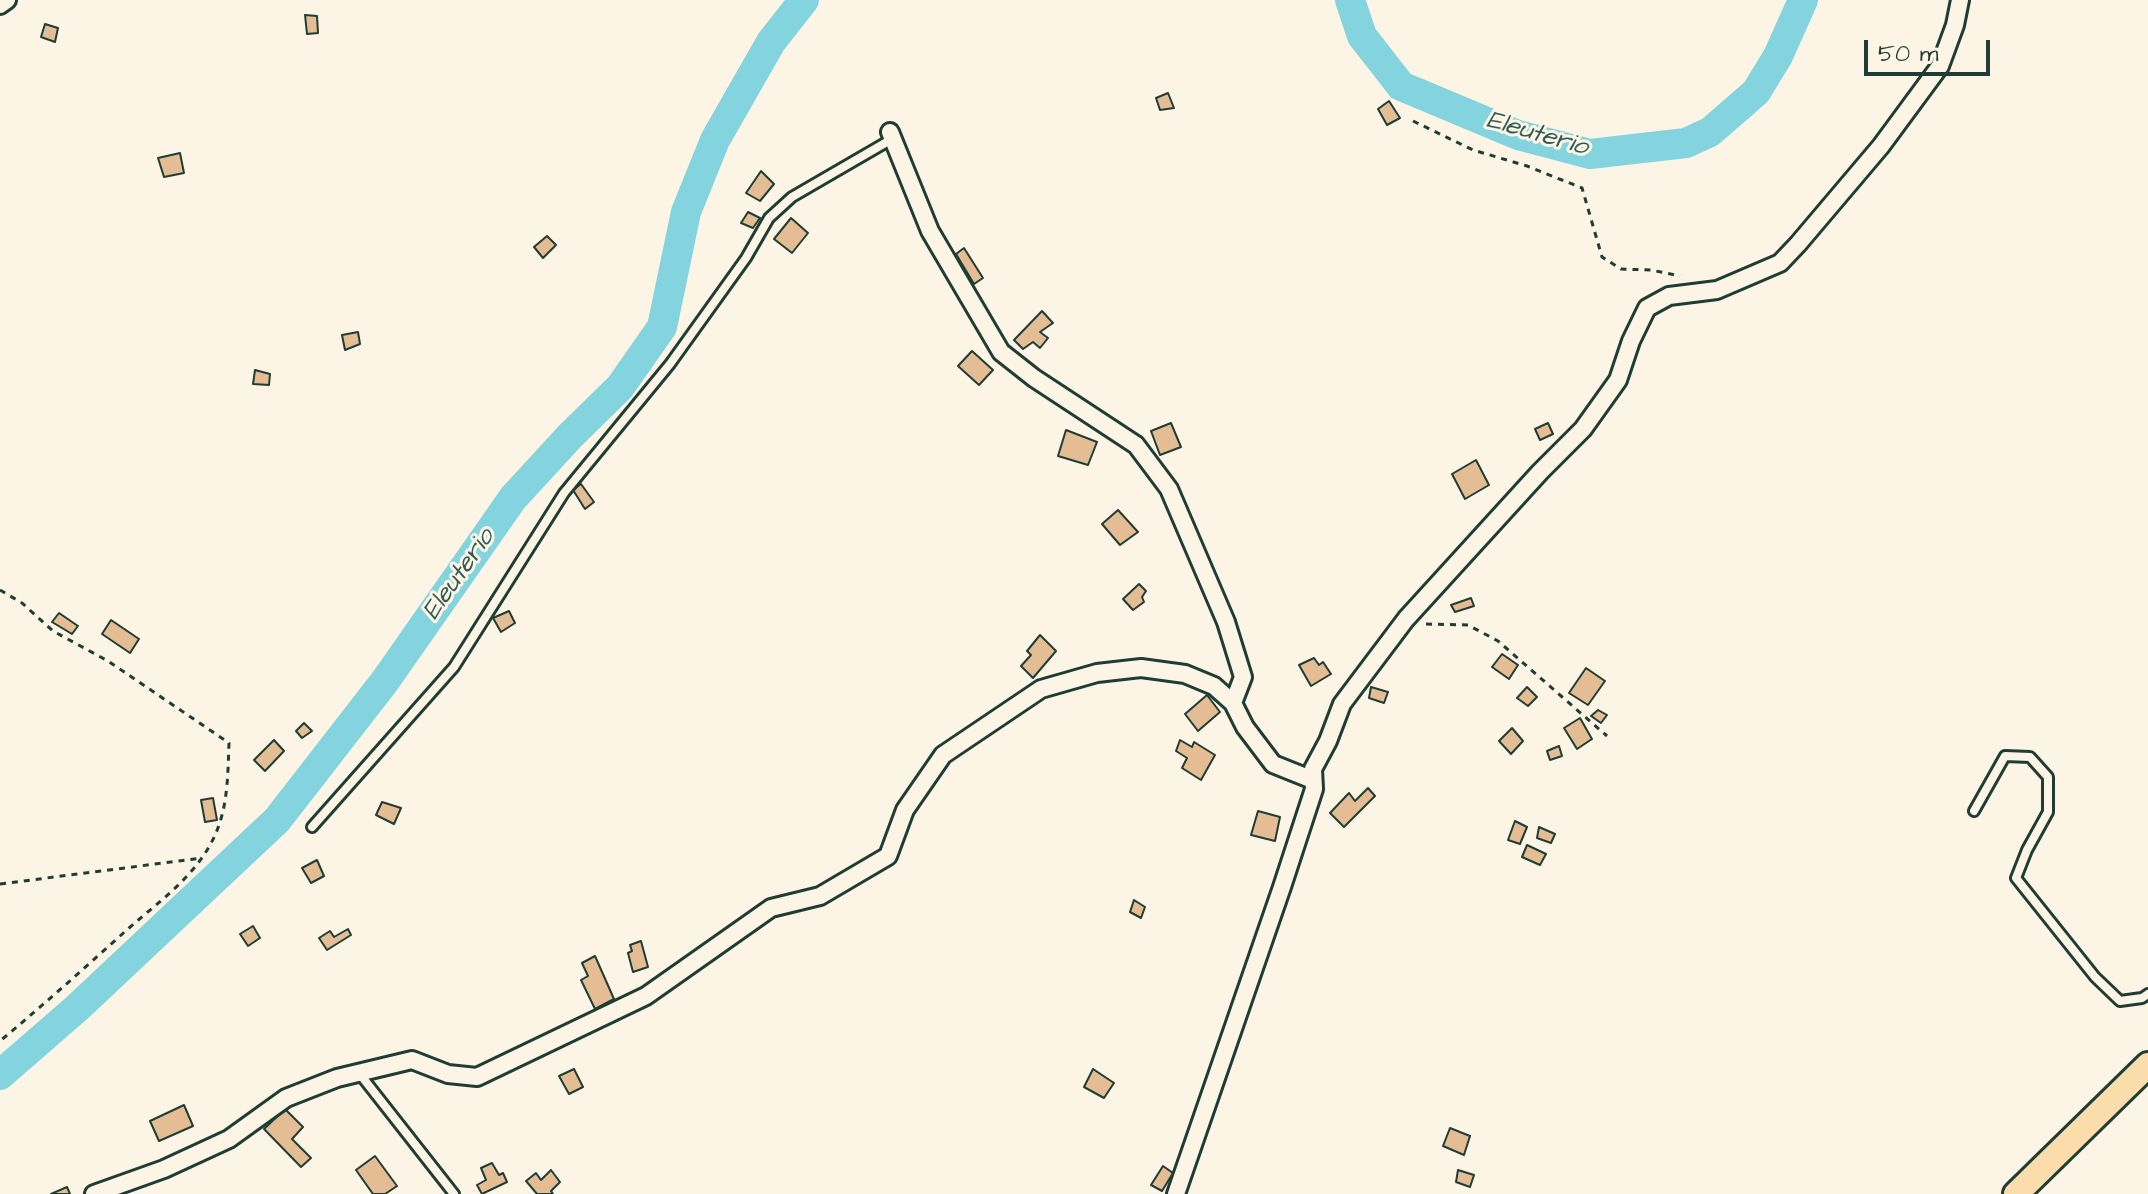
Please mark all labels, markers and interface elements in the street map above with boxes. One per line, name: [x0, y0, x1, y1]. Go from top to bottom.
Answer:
scale bar: [1868, 24, 1994, 74]
text: 50 m: [1878, 37, 1938, 71]
water label: Eleuterio: [1483, 106, 1591, 164]
water label: Eleuterio: [417, 523, 503, 627]

